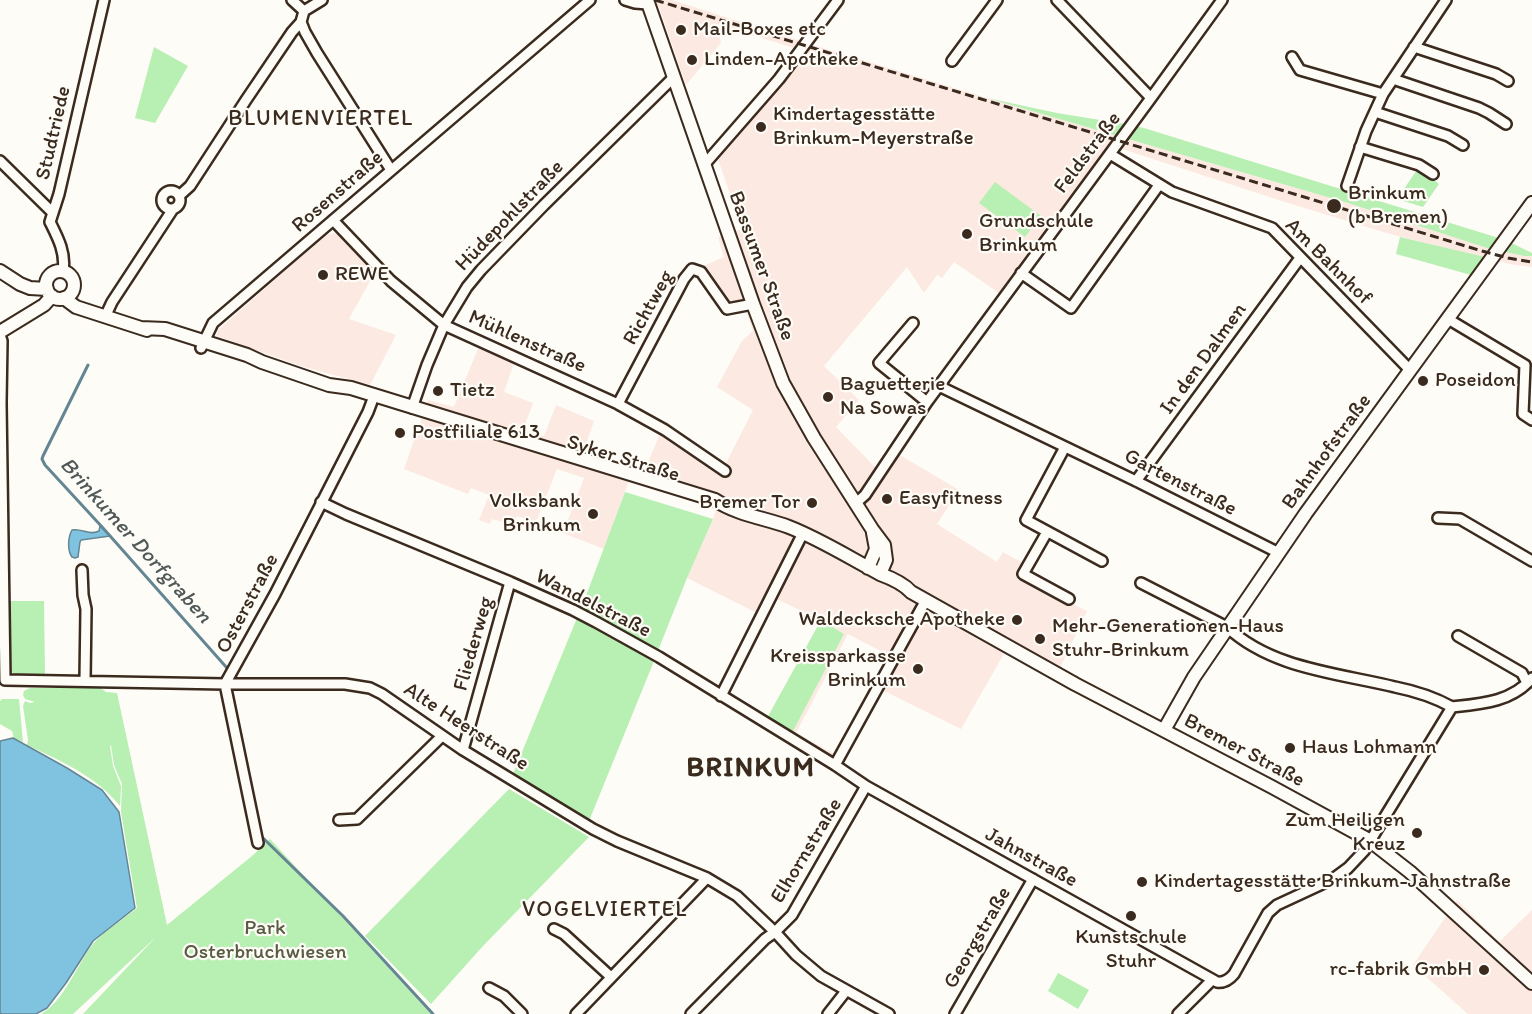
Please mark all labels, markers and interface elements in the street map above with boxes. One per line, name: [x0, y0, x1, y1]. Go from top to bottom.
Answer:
place label: Mail-Boxes etc: [693, 17, 826, 43]
marker: Mail-Boxes etc: [674, 23, 688, 37]
place label: Linden-Apotheke: [704, 47, 858, 73]
marker: Linden-Apotheke: [685, 53, 699, 67]
street label: Studtriede: [31, 84, 77, 182]
place label: Kindertagesstätte Brinkum-Meyerstraße: [773, 102, 974, 152]
district label: BLUMENVIERTEL: [228, 106, 414, 132]
street label: Feldstraße: [1049, 107, 1127, 199]
marker: Kindertagesstätte Brinkum-Meyerstraße: [754, 120, 768, 134]
street label: Rosenstraße: [287, 145, 389, 239]
street label: Hüdepohlstraße: [451, 155, 569, 277]
place label: Brinkum (b Bremen): [1348, 181, 1448, 231]
street label: Bassumer Straße: [722, 188, 800, 344]
marker: Brinkum (b Bremen): [1325, 197, 1343, 215]
place label: Grundschule Brinkum: [979, 209, 1094, 259]
street label: Am Bahnhof: [1279, 213, 1377, 311]
marker: Grundschule Brinkum: [960, 227, 974, 241]
place label: REWE: [335, 262, 389, 288]
street label: Richtweg: [618, 266, 680, 350]
marker: REWE: [316, 268, 330, 282]
street label: In den Dalmen: [1155, 298, 1253, 420]
street label: Mühlenstraße: [464, 305, 590, 379]
place label: Poseidon: [1435, 368, 1516, 394]
place label: Baguetterie Na Sowas: [840, 372, 945, 422]
marker: Poseidon: [1416, 374, 1430, 388]
place label: Tietz: [450, 378, 495, 404]
marker: Tietz: [431, 384, 445, 398]
marker: Baguetterie Na Sowas: [821, 390, 835, 404]
street label: Bahnhofstraße: [1277, 390, 1377, 514]
place label: Postfiliale 613: [412, 420, 540, 446]
marker: Postfiliale 613: [393, 426, 407, 440]
street label: Syker Straße: [564, 430, 682, 488]
street label: Gartenstraße: [1120, 444, 1240, 522]
water label: Brinkumer Dorfgraben: [54, 453, 216, 629]
place label: Easyfitness: [899, 486, 1003, 512]
place label: Volksbank Brinkum: [489, 489, 581, 539]
place label: Bremer Tor: [699, 490, 800, 516]
marker: Easyfitness: [880, 492, 894, 506]
marker: Bremer Tor: [805, 496, 819, 510]
marker: Volksbank Brinkum: [586, 507, 600, 521]
street label: Osterstraße: [211, 550, 285, 658]
street label: Wandelstraße: [531, 564, 655, 644]
street label: Fliederweg: [449, 594, 499, 694]
place label: Waldecksche Apotheke: [798, 607, 1005, 633]
marker: Waldecksche Apotheke: [1010, 613, 1024, 627]
place label: Mehr-Generationen-Haus Stuhr-Brinkum: [1052, 614, 1284, 664]
marker: Mehr-Generationen-Haus Stuhr-Brinkum: [1033, 632, 1047, 646]
place label: Kreissparkasse Brinkum: [770, 644, 906, 694]
marker: Kreissparkasse Brinkum: [911, 662, 925, 676]
street label: Alte Heerstraße: [399, 677, 533, 777]
street label: Bremer Straße: [1179, 709, 1309, 793]
place label: Haus Lohmann: [1302, 735, 1437, 761]
marker: Haus Lohmann: [1283, 741, 1297, 755]
district label: BRINKUM: [686, 753, 816, 785]
street label: Elhornstraße: [766, 794, 848, 908]
place label: Zum Heiligen Kreuz: [1285, 808, 1405, 858]
street label: Jahnstraße: [980, 822, 1082, 894]
marker: Zum Heiligen Kreuz: [1410, 826, 1424, 840]
place label: Kindertagesstätte Brinkum-Jahnstraße: [1154, 869, 1511, 895]
marker: Kindertagesstätte Brinkum-Jahnstraße: [1135, 875, 1149, 889]
street label: Georgstraße: [939, 883, 1017, 993]
district label: VOGELVIERTEL: [521, 897, 689, 923]
marker: Kunstschule Stuhr: [1124, 909, 1138, 923]
park label: Park Osterbruchwiesen: [183, 916, 347, 966]
place label: Kunstschule Stuhr: [1075, 925, 1187, 975]
place label: rc-fabrik GmbH: [1329, 957, 1472, 983]
marker: rc-fabrik GmbH: [1477, 963, 1491, 977]

